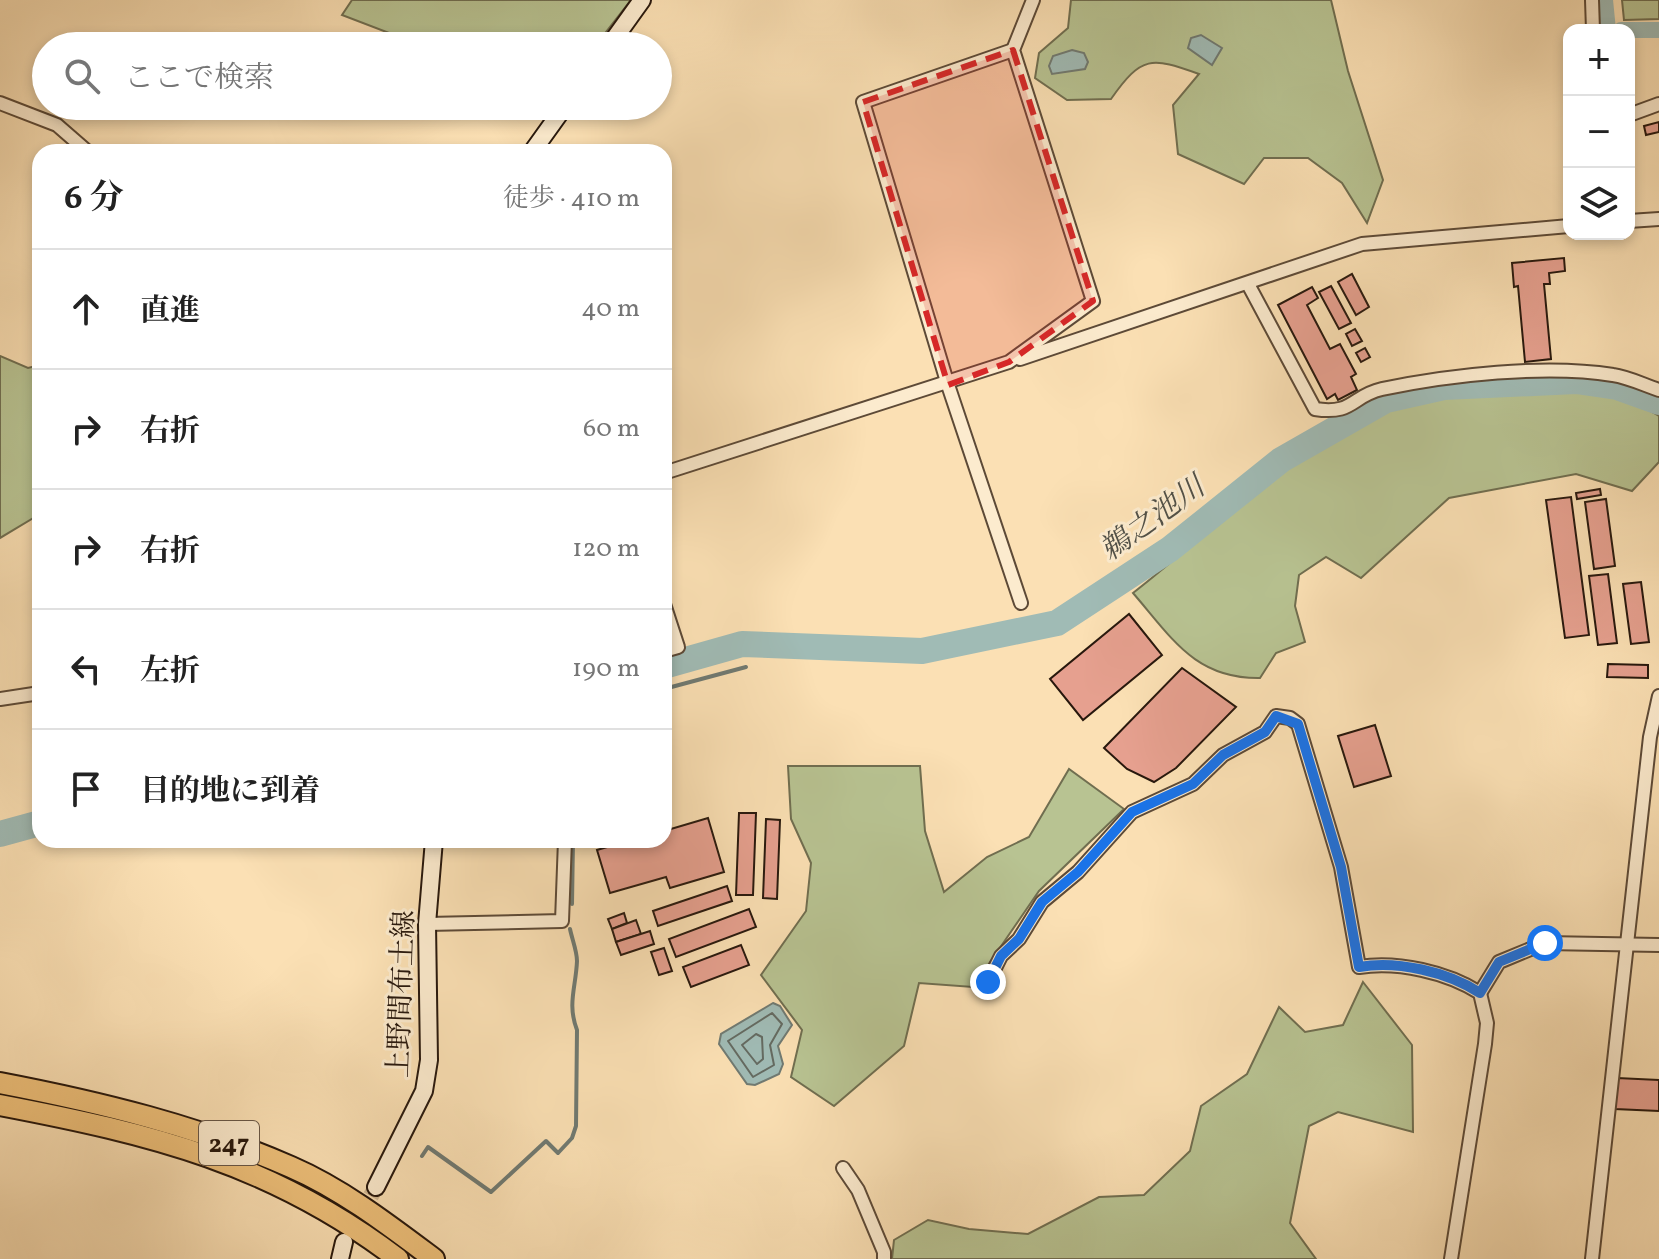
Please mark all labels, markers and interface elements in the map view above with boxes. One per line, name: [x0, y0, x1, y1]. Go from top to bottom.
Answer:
map controls: [1563, 24, 1635, 240]
button: +: [1563, 24, 1635, 96]
search box: [32, 32, 672, 120]
icon: search: [60, 54, 104, 98]
text: ここで検索: [124, 58, 274, 100]
button: −: [1563, 96, 1635, 168]
button: layers: [1563, 168, 1635, 240]
text: 6 分: [64, 176, 123, 223]
text: 徒歩 · 410 m: [503, 181, 640, 217]
icon: ahead: [64, 287, 108, 331]
text: 直進: [140, 291, 200, 333]
text: 40 m: [581, 291, 640, 327]
icon: right: [64, 407, 108, 451]
text: 右折: [140, 411, 200, 453]
text: 60 m: [583, 411, 640, 447]
water label: 鵜之池川: [1092, 466, 1216, 572]
icon: right: [64, 527, 108, 571]
text: 右折: [140, 531, 200, 573]
text: 120 m: [572, 531, 640, 567]
icon: left: [64, 647, 108, 691]
text: 左折: [140, 651, 200, 693]
text: 190 m: [572, 651, 640, 687]
icon: arrive: [64, 767, 108, 811]
text: 目的地に到着: [140, 771, 320, 813]
street label: 上野間布土線: [380, 909, 425, 1079]
route start: [1527, 925, 1563, 961]
route end: [970, 964, 1006, 1000]
road number: 247: [199, 1121, 259, 1165]

